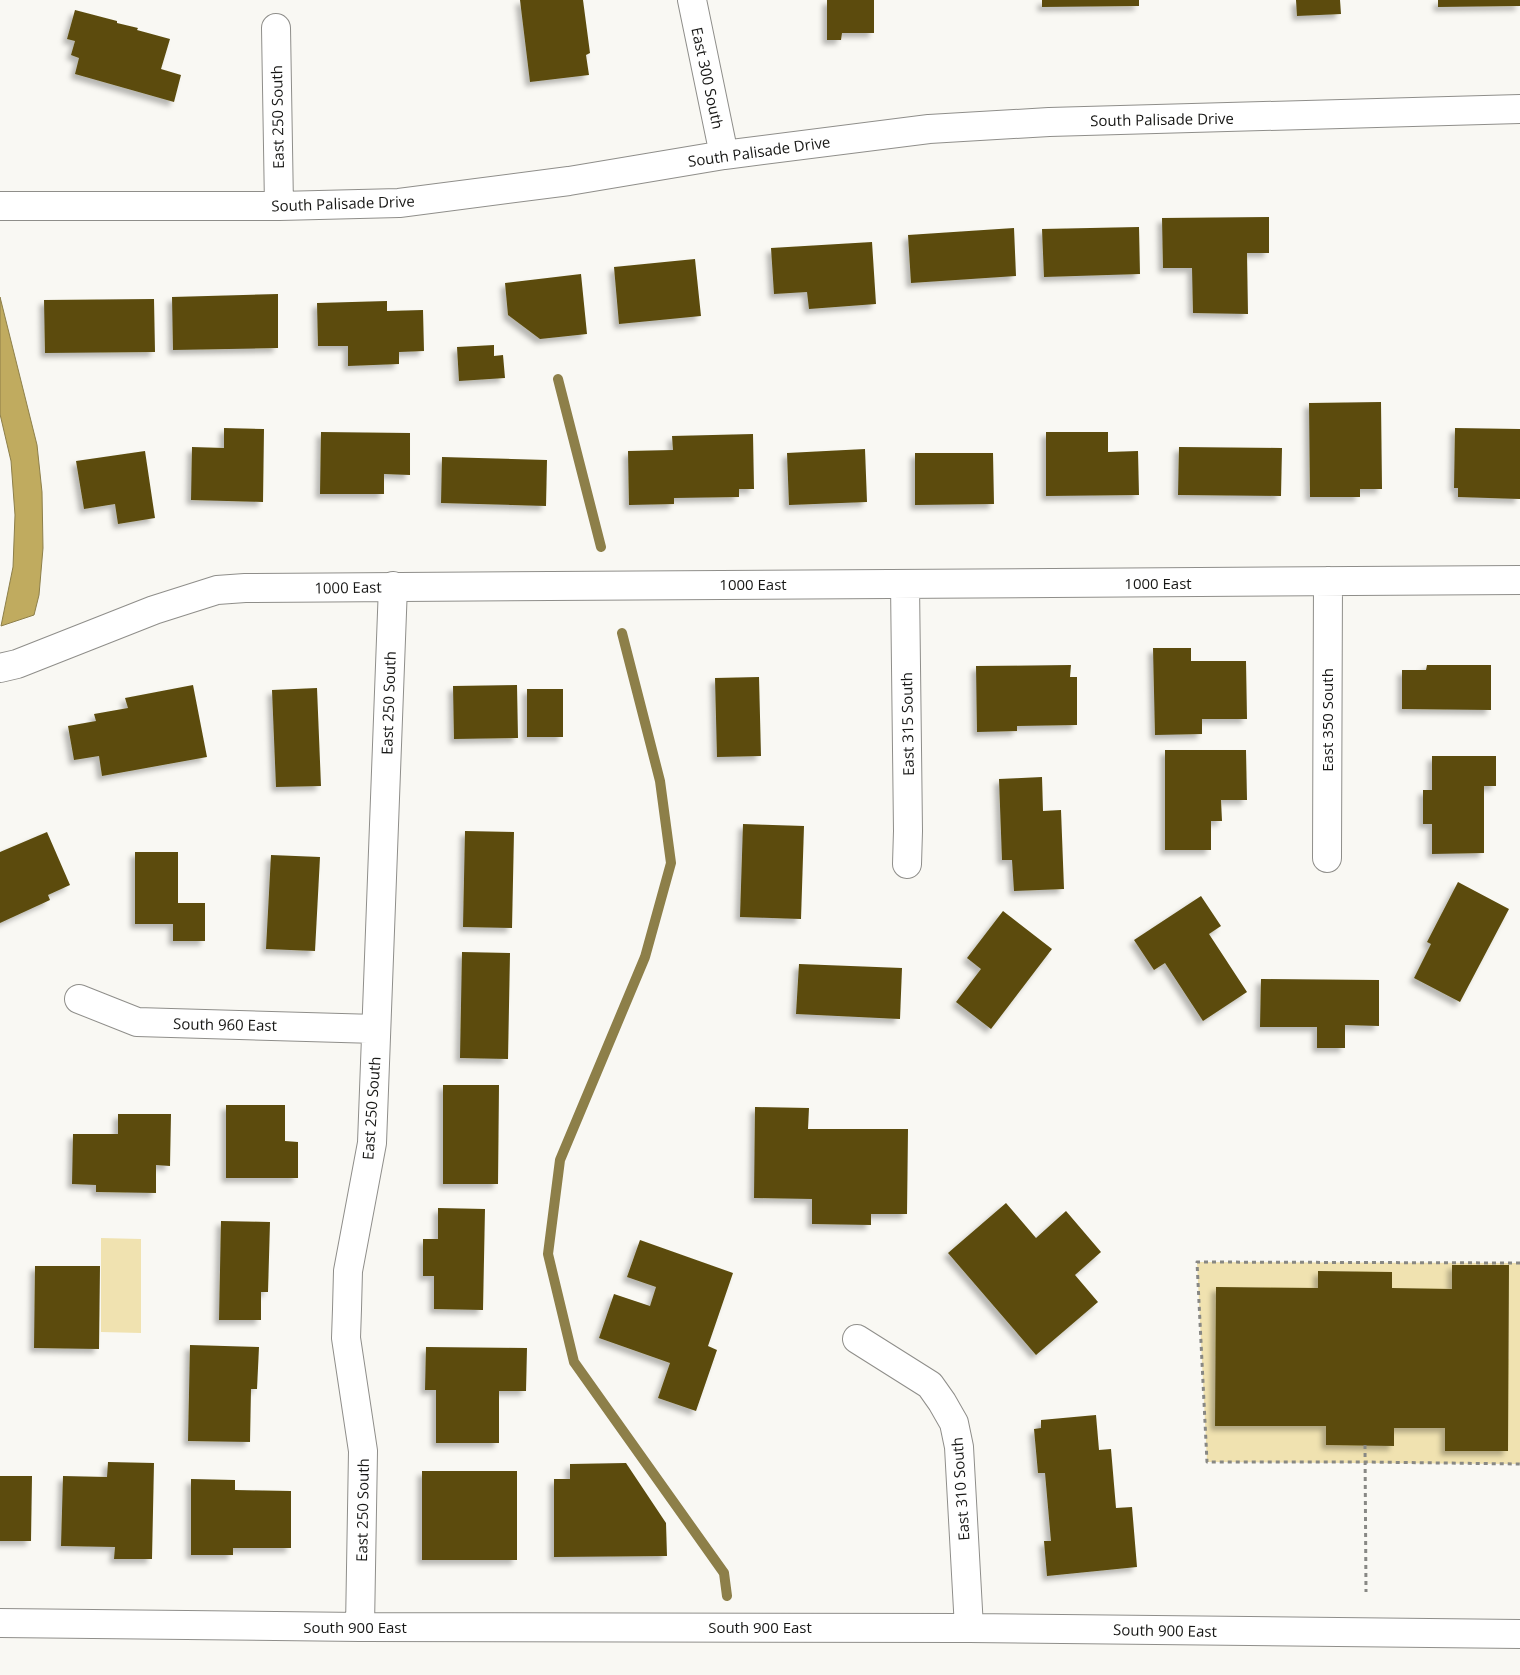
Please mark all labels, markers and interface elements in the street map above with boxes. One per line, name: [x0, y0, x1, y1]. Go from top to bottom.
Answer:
street label: East 300 South: [687, 25, 729, 131]
street label: East 250 South: [266, 65, 288, 169]
street label: South Palisade Drive: [1090, 108, 1234, 130]
street label: South Palisade Drive: [687, 131, 831, 171]
street label: South Palisade Drive: [271, 191, 415, 215]
street label: 1000 East: [1124, 573, 1192, 593]
street label: 1000 East: [719, 574, 787, 594]
street label: 1000 East: [314, 576, 382, 598]
street label: East 250 South: [376, 651, 400, 755]
street label: East 350 South: [1317, 668, 1337, 772]
street label: East 315 South: [896, 672, 918, 776]
street label: South 960 East: [173, 1013, 277, 1035]
street label: East 250 South: [357, 1056, 385, 1160]
street label: East 310 South: [946, 1437, 974, 1541]
street label: East 250 South: [351, 1458, 373, 1562]
street label: South 900 East: [303, 1617, 407, 1637]
street label: South 900 East: [708, 1617, 812, 1637]
street label: South 900 East: [1113, 1619, 1217, 1641]

